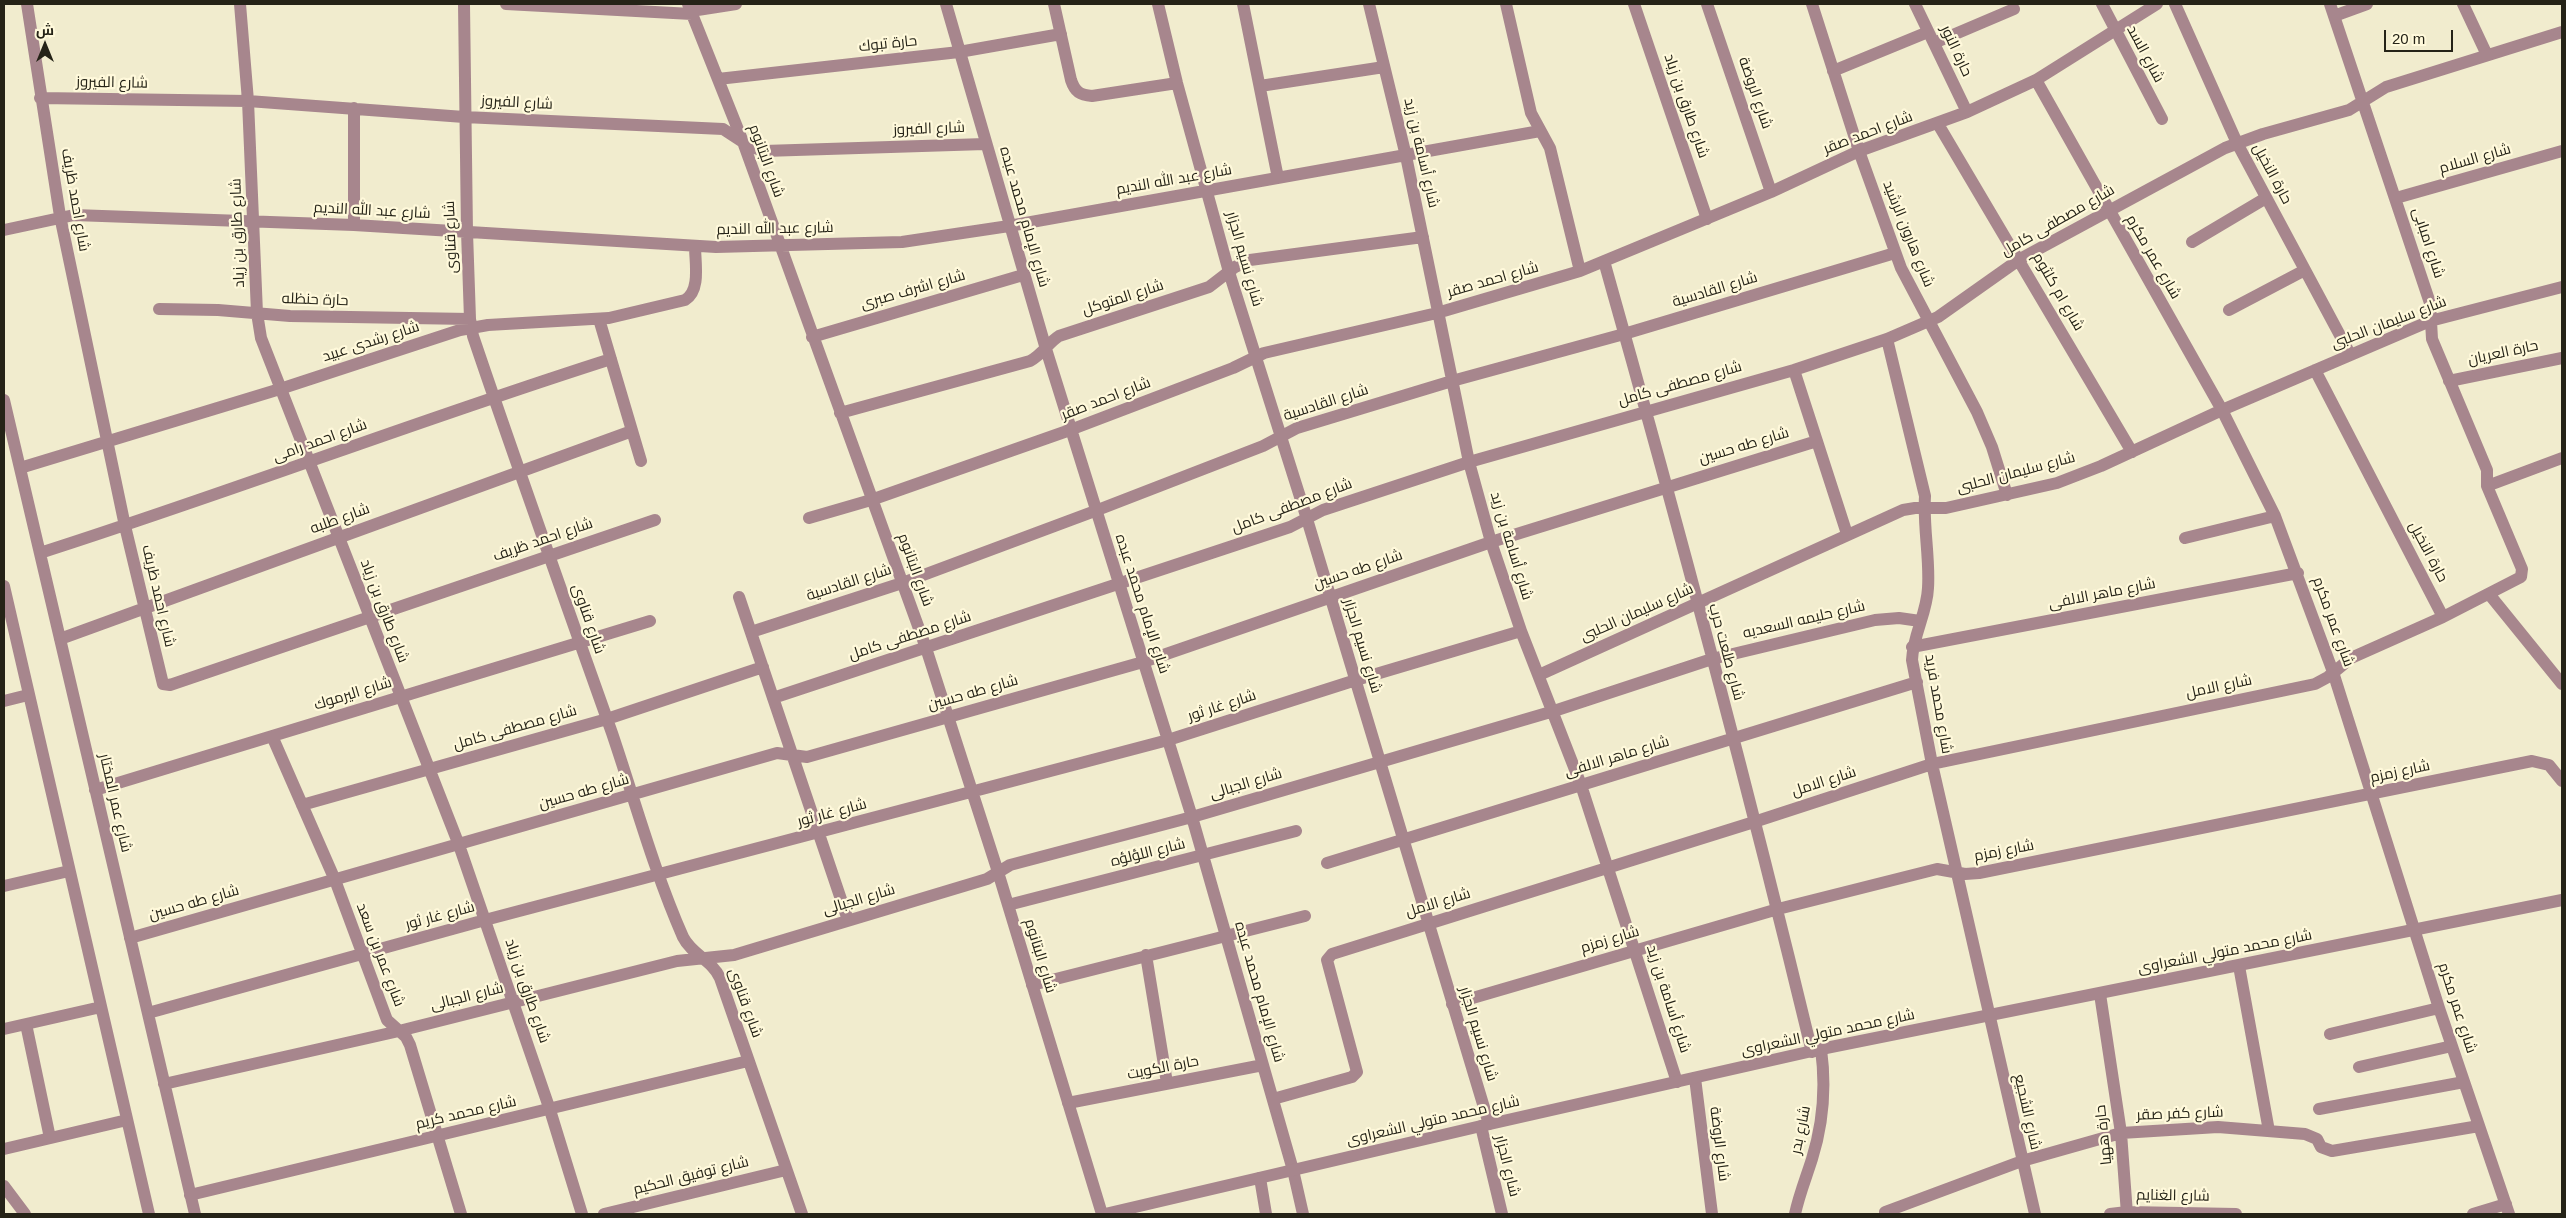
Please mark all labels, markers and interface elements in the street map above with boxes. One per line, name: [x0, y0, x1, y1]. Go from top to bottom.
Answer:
north arrow: [20, 20, 70, 70]
scale bar: [2386, 20, 2455, 52]
text: ش: [36, 22, 54, 38]
street label: حارة النور: [1936, 22, 1976, 80]
street label: شارع السد: [2122, 22, 2168, 86]
text: 20 m: [2392, 30, 2425, 47]
street label: حارة تبوك: [858, 32, 918, 56]
street label: شارع طارق بن زياد: [1660, 51, 1712, 161]
street label: شارع الروضة: [1734, 55, 1776, 131]
street label: شارع الفيروز: [76, 73, 148, 93]
street label: شارع الفيروز: [481, 92, 553, 114]
street label: شارع أسامة بن زيد: [1400, 96, 1442, 210]
street label: شارع احمد صقر: [1821, 108, 1915, 158]
street label: شارع الفيروز: [893, 119, 965, 139]
street label: شارع البتانوم: [744, 122, 788, 200]
street label: شارع السلام: [2437, 140, 2513, 178]
street label: حارة النخيل: [2249, 141, 2295, 207]
street label: شارع الإمام محمد عبده: [995, 145, 1053, 289]
street label: شارع احمد ظريف: [57, 147, 93, 253]
street label: شارع عبد الله النديم: [1115, 161, 1233, 199]
street label: شارع طارق بن زياد: [227, 178, 249, 288]
street label: شارع هارون الرشيد: [1878, 178, 1938, 290]
street label: شارع مصطفى كامل: [1998, 181, 2118, 261]
street label: شارع عبد الله النديم: [313, 199, 431, 223]
street label: شارع قناوى: [441, 200, 461, 274]
street label: شارع امبابى: [2408, 206, 2448, 280]
street label: شارع نسيم الجزار: [1222, 209, 1266, 309]
street label: شارع عمر مكرم: [2122, 212, 2184, 302]
street label: شارع عبد الله النديم: [716, 219, 834, 239]
street label: شارع ام كلثوم: [2028, 250, 2088, 334]
street label: شارع احمد صقر: [1445, 258, 1541, 302]
street label: شارع اشرف صبرى: [859, 266, 967, 314]
street label: شارع القادسية: [1670, 269, 1760, 311]
street label: شارع المتوكل: [1080, 276, 1166, 320]
street label: حارة حنظله: [281, 290, 349, 310]
street label: شارع سليمان الحلبى: [2329, 293, 2449, 353]
street label: شارع رشدى عبيد: [320, 318, 422, 366]
street label: حارة العريان: [2466, 337, 2540, 369]
street label: شارع مصطفى كامل: [1616, 358, 1744, 410]
street label: شارع احمد صقر: [1059, 374, 1153, 424]
street label: شارع القادسية: [1281, 381, 1371, 425]
street label: شارع احمد رامى: [271, 416, 369, 466]
street label: شارع طه حسين: [1697, 424, 1791, 468]
street label: شارع سليمان الحلبى: [1955, 449, 2077, 497]
street label: شارع مصطفى كامل: [1229, 475, 1355, 537]
street label: شارع أسامة بن زيد: [1486, 490, 1536, 602]
street label: شارع طلبه: [308, 500, 372, 538]
street label: شارع احمد ظريف: [491, 514, 595, 566]
street label: حارة النخيل: [2405, 519, 2451, 585]
street label: شارع البتانوم: [893, 531, 937, 609]
street label: شارع الإمام محمد عبده: [1111, 532, 1173, 676]
street label: شارع احمد ظريف: [137, 543, 179, 649]
street label: شارع طه حسين: [1311, 546, 1405, 594]
street label: شارع طارق بن زياد: [356, 557, 412, 665]
street label: شارع القادسية: [804, 561, 894, 605]
street label: شارع ماهر الالفى: [2047, 575, 2157, 613]
street label: شارع عمر مكرم: [2308, 575, 2358, 669]
street label: شارع سليمان الحلبى: [1578, 580, 1696, 646]
street label: شارع قناوى: [568, 582, 608, 656]
street label: شارع نسيم الجزار: [1339, 596, 1385, 696]
street label: شارع حليمه السعديه: [1741, 597, 1867, 643]
street label: شارع طلعت حرب: [1704, 602, 1748, 702]
street label: شارع مصطفى كامل: [846, 608, 974, 664]
street label: شارع محمد فريد: [1920, 653, 1956, 755]
street label: شارع طه حسين: [926, 671, 1020, 715]
street label: شارع الامل: [2184, 671, 2254, 703]
street label: شارع اليرموك: [312, 674, 394, 714]
street label: شارع غار ثور: [1185, 686, 1259, 726]
street label: شارع مصطفى كامل: [451, 702, 579, 754]
street label: شارع ماهر الالفى: [1562, 733, 1672, 781]
street label: شارع عمر المختار: [95, 752, 135, 854]
street label: شارع زمزم: [2368, 757, 2432, 787]
street label: شارع الامل: [1789, 763, 1859, 801]
street label: شارع الجبالى: [1208, 764, 1284, 804]
street label: شارع طه حسين: [537, 770, 631, 814]
street label: شارع غار ثور: [795, 795, 869, 831]
street label: شارع اللؤلؤه: [1109, 835, 1187, 871]
street label: شارع زمزم: [1972, 836, 2036, 866]
street label: شارع الجبالى: [821, 880, 897, 920]
street label: شارع طه حسين: [147, 881, 241, 925]
street label: شارع الامل: [1403, 885, 1473, 921]
street label: شارع غار ثور: [403, 898, 477, 934]
street label: شارع عمر بن سعد: [352, 901, 408, 1009]
street label: شارع البتانوم: [1020, 917, 1060, 995]
street label: شارع الإمام محمد عبده: [1230, 920, 1288, 1064]
street label: شارع زمزم: [1578, 923, 1642, 957]
street label: شارع محمد متولي الشعراوى: [2136, 926, 2314, 978]
street label: شارع طارق بن زياد: [501, 936, 553, 1046]
street label: شارع أسامة بن زيد: [1642, 943, 1694, 1055]
street label: شارع عمر مكرم: [2434, 960, 2480, 1056]
street label: شارع قناوى: [724, 966, 766, 1040]
street label: شارع الجبالى: [429, 979, 505, 1015]
street label: شارع نسيم الجزار: [1455, 984, 1501, 1084]
street label: شارع محمد متولي الشعراوى: [1739, 1006, 1917, 1060]
street label: حارة الكويت: [1126, 1052, 1200, 1084]
street label: شارع الشجيع: [2010, 1072, 2044, 1152]
street label: شارع محمد متولي الشعراوى: [1345, 1092, 1521, 1150]
street label: شارع محمد كريم: [414, 1093, 518, 1133]
street label: شارع كفر صقر: [2136, 1103, 2224, 1125]
street label: شارع بدر: [1787, 1104, 1815, 1156]
street label: حارة ههيا: [2092, 1104, 2116, 1166]
street label: شارع الروضة: [1705, 1106, 1733, 1182]
street label: شارع الجزار: [1491, 1133, 1523, 1199]
street label: شارع توفيق الحكيم: [631, 1153, 751, 1199]
street label: شارع الغنايم: [2136, 1186, 2210, 1206]

